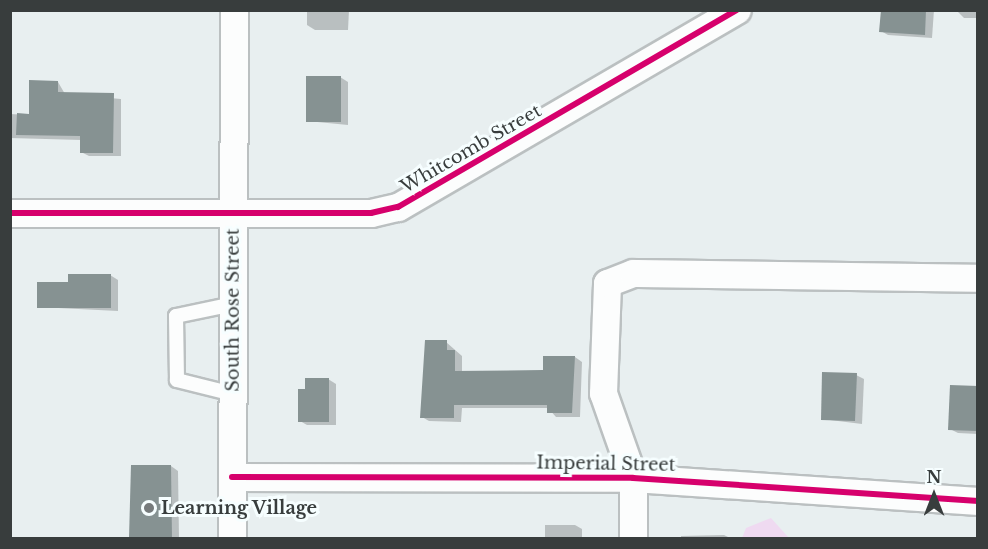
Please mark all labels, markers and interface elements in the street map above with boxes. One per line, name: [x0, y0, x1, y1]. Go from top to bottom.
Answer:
street label: Whitcomb Street: [397, 100, 545, 198]
street label: South Rose Street: [222, 228, 244, 392]
street label: Imperial Street: [536, 452, 676, 476]
north arrow: [904, 465, 964, 525]
text: N: [926, 467, 942, 487]
place label: Learning Village: [161, 497, 318, 519]
marker: Learning Village: [142, 501, 156, 515]

